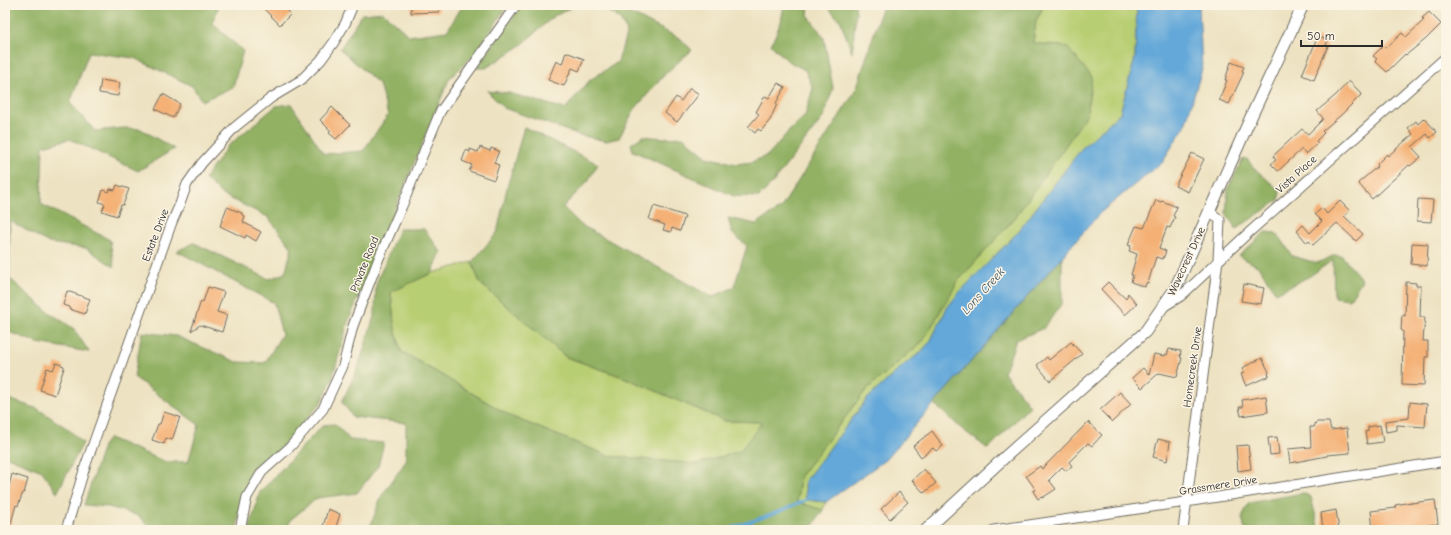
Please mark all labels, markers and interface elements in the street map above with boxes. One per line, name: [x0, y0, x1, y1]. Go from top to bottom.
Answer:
scale bar: [1301, 22, 1382, 48]
text: 50 m: [1307, 29, 1335, 43]
street label: Vista Place: [1273, 152, 1320, 196]
street label: Estate Drive: [139, 207, 172, 263]
street label: Wavecrest Drive: [1165, 224, 1208, 298]
street label: Private Road: [347, 234, 382, 294]
water label: Lons Creek: [959, 265, 1008, 317]
street label: Homecreek Drive: [1180, 325, 1205, 408]
street label: Grassmere Drive: [1178, 473, 1258, 498]

